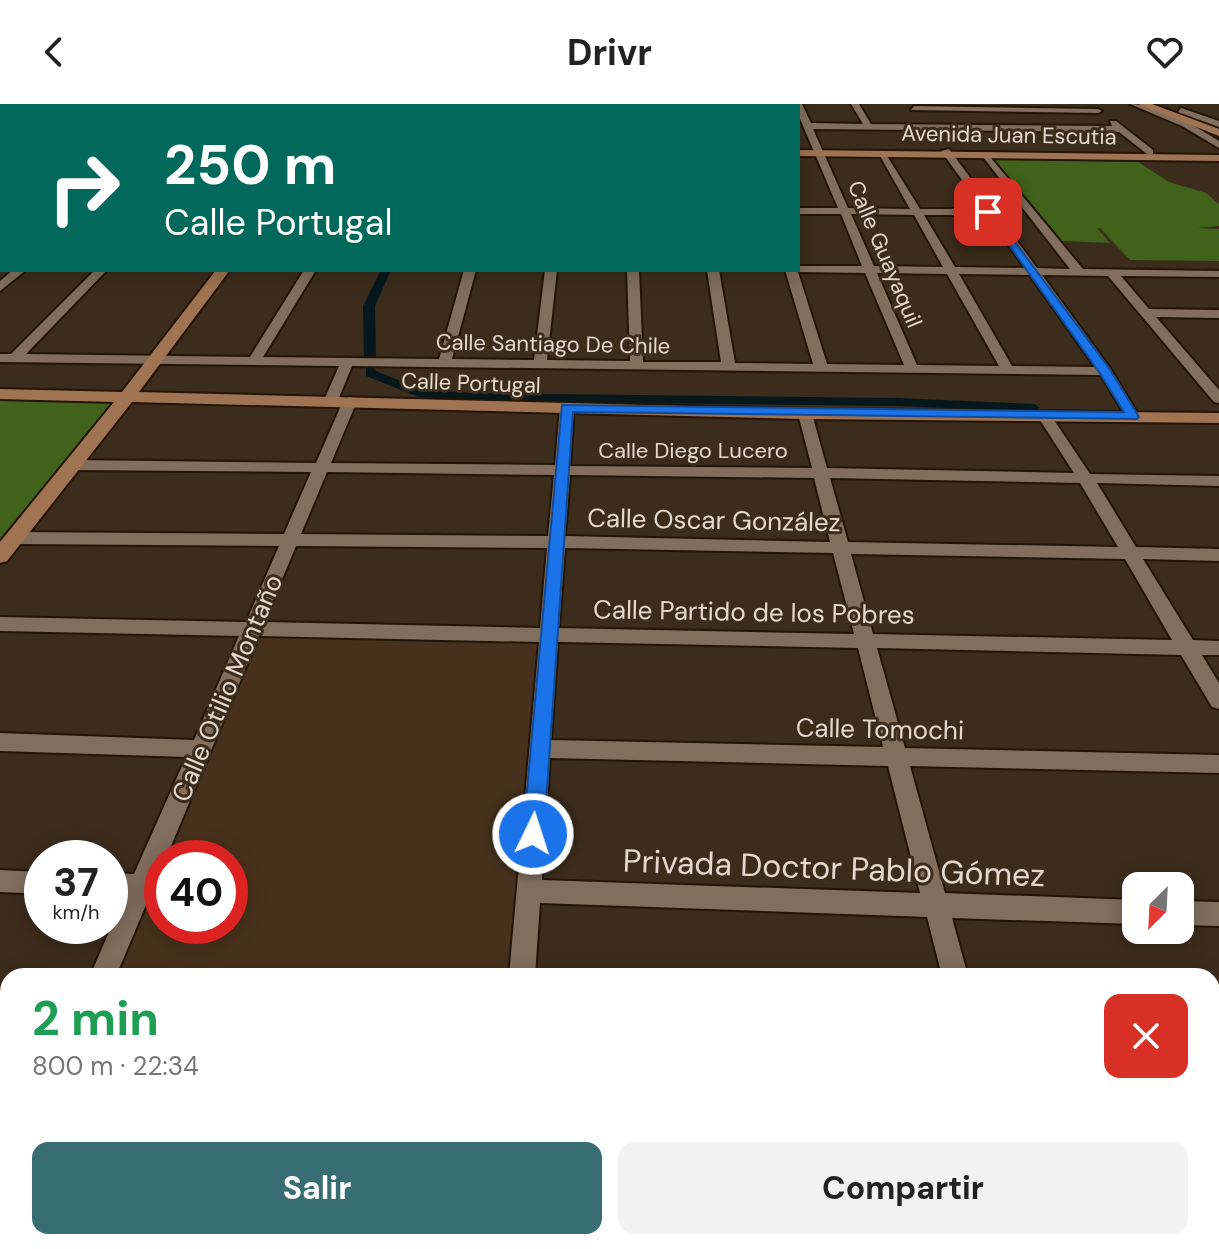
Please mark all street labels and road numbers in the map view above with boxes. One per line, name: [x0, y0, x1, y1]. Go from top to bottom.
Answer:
street label: Avenida Juan Escutia: [901, 119, 1117, 151]
street label: Calle Guayaquil: [841, 176, 929, 332]
street label: Calle Santiago De Chile: [436, 327, 670, 361]
street label: Calle Portugal: [401, 366, 541, 400]
street label: Calle Diego Lucero: [598, 436, 788, 465]
street label: Calle Oscar González: [587, 501, 841, 539]
street label: Calle Otilio Montaño: [164, 569, 290, 807]
street label: Calle Partido de los Pobres: [593, 592, 915, 632]
street label: Calle Tomochi: [796, 711, 964, 747]
street label: Privada Doctor Pablo Gómez: [622, 840, 1046, 896]

